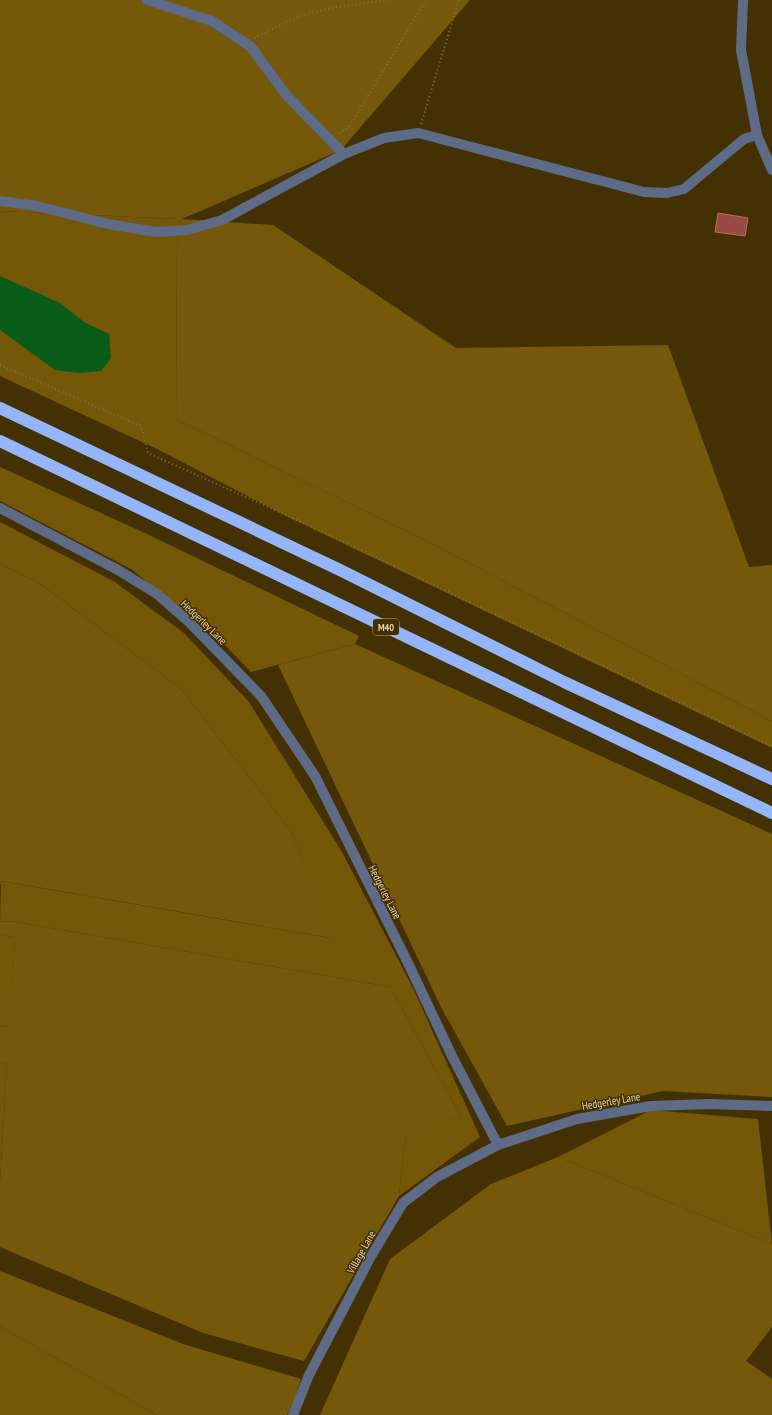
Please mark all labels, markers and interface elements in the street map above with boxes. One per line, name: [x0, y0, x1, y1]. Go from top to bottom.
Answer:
street label: Hedgerley Lane: [178, 597, 230, 648]
road number: M40: [373, 619, 399, 635]
street label: Hedgerley Lane: [365, 863, 405, 922]
street label: Hedgerley Lane: [581, 1089, 642, 1113]
street label: Village Lane: [343, 1228, 379, 1277]

